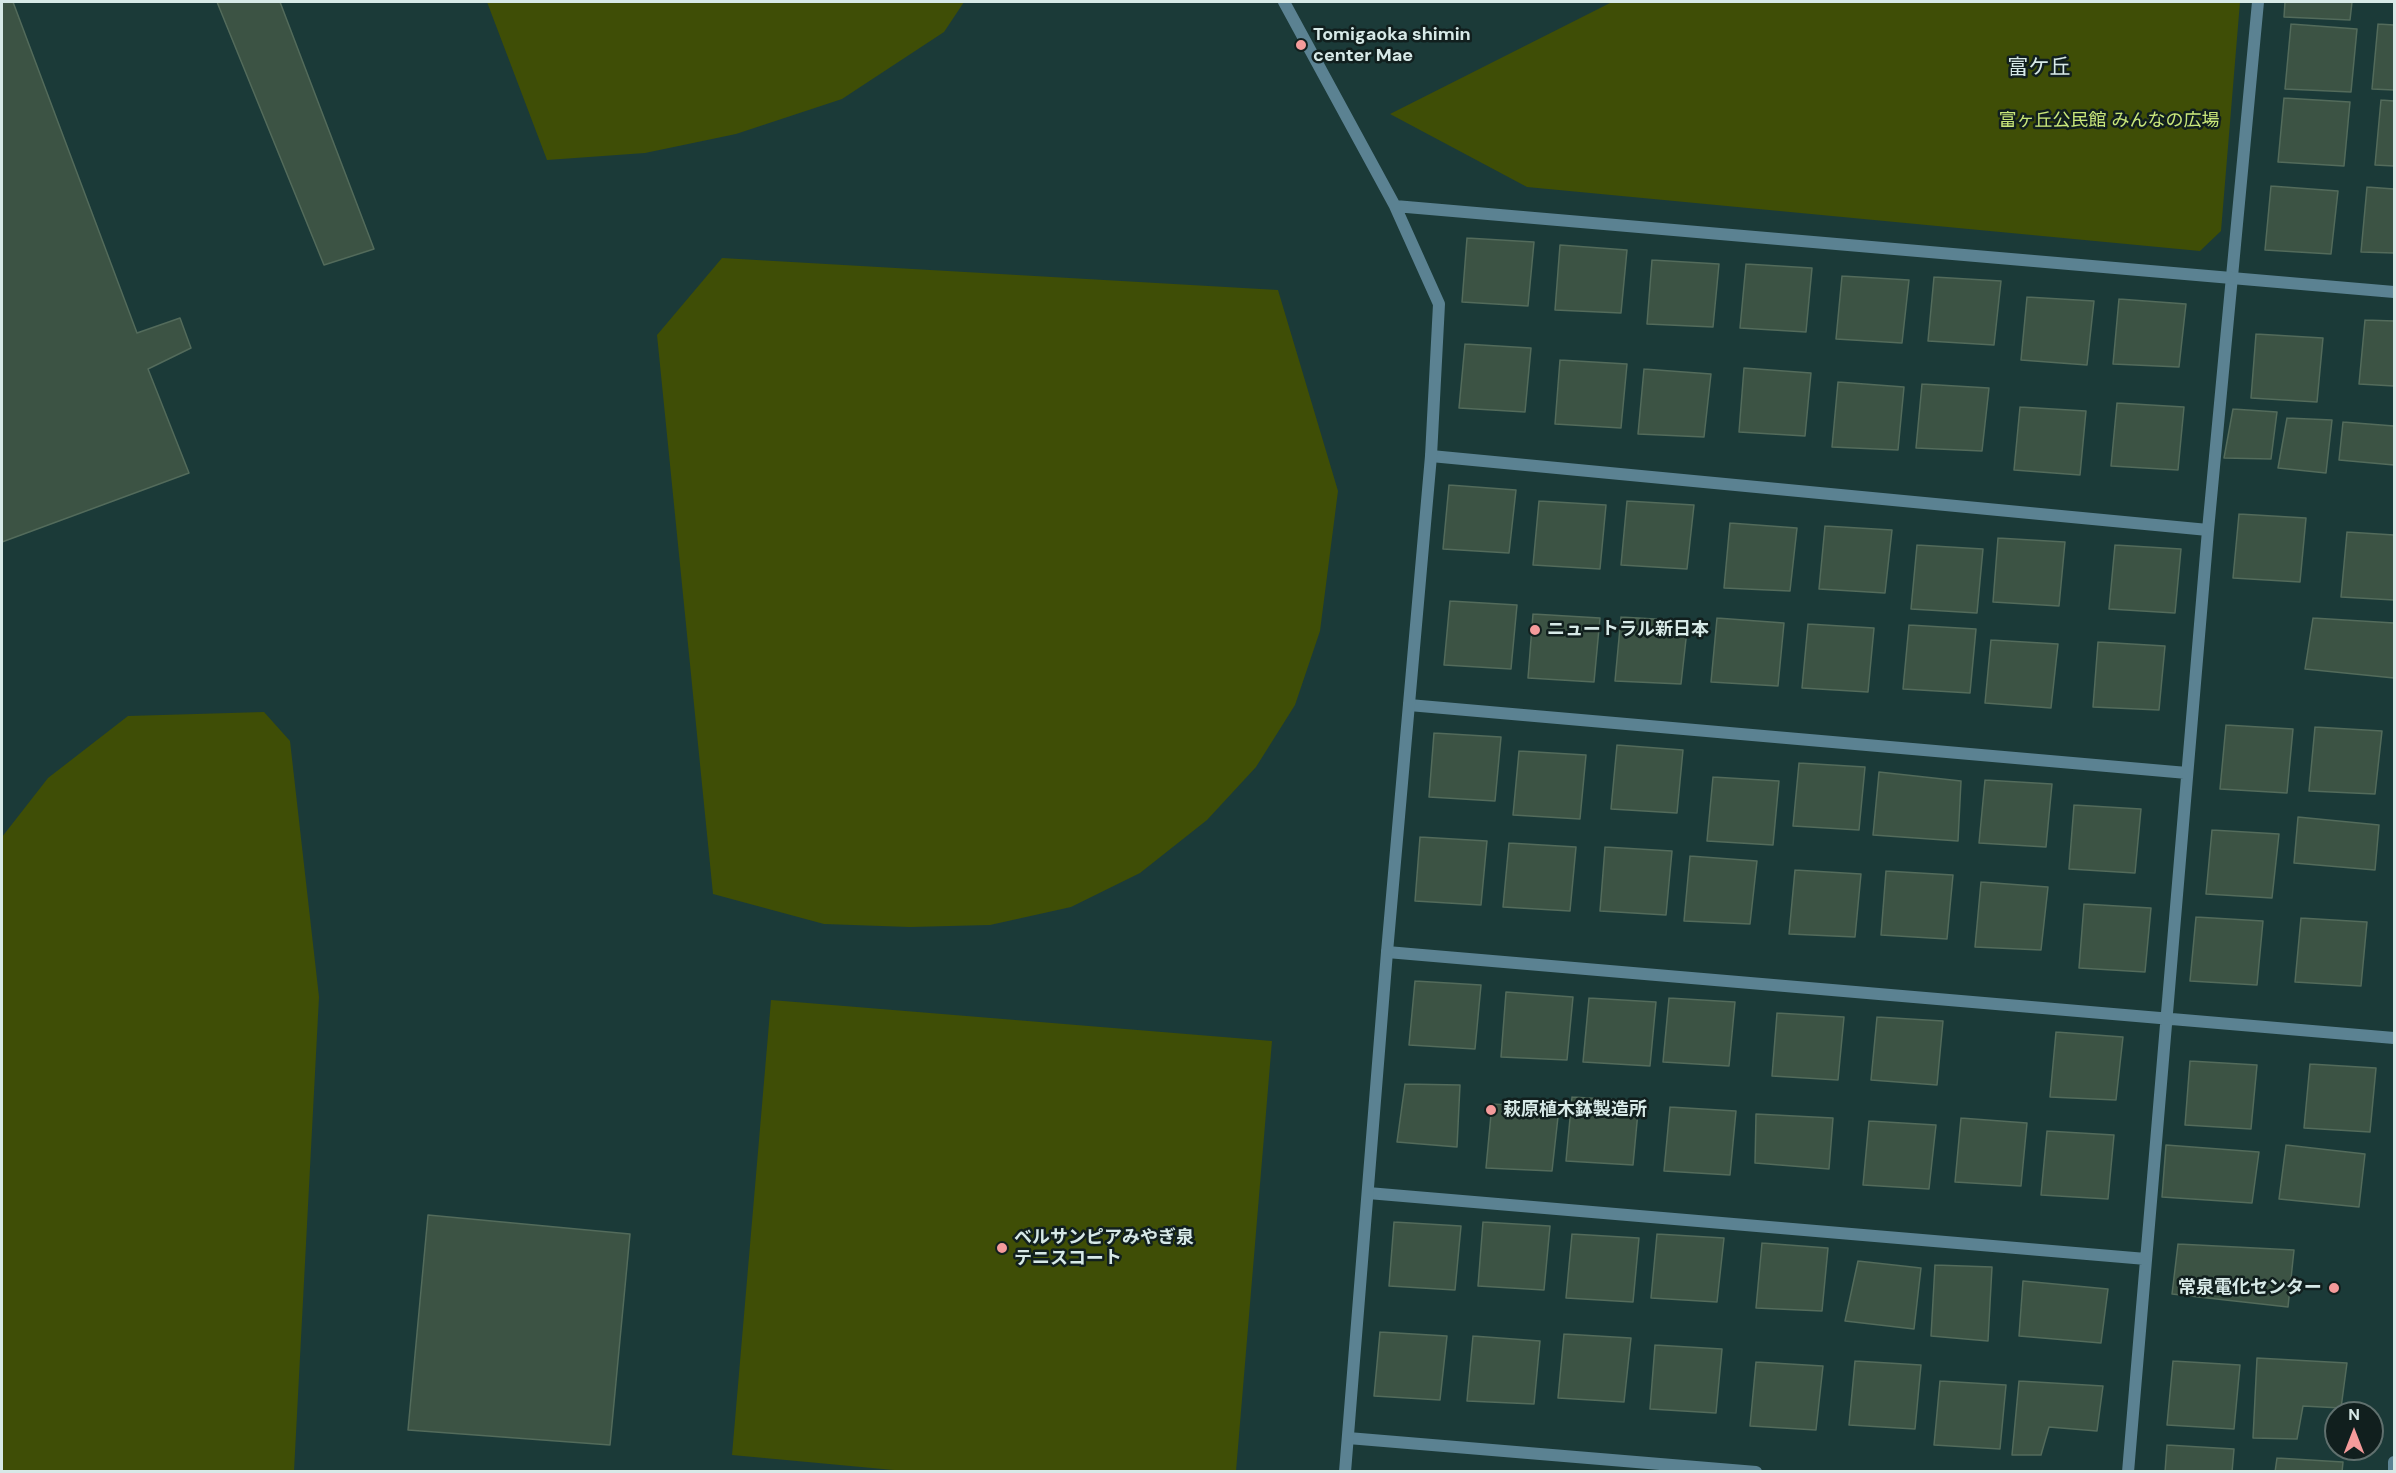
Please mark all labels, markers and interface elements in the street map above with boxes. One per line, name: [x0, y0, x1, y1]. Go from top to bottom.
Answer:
place label: Tomigaoka shimin center Mae: [1313, 24, 1471, 66]
marker: Tomigaoka shimin center Mae: [1294, 38, 1308, 52]
district label: 富ケ丘: [2008, 55, 2070, 81]
park label: 富ヶ丘公民館 みんなの広場: [1999, 110, 2219, 132]
place label: ニュートラル新日本: [1547, 619, 1709, 641]
marker: ニュートラル新日本: [1528, 623, 1542, 637]
place label: 萩原植木鉢製造所: [1503, 1099, 1647, 1121]
marker: 萩原植木鉢製造所: [1484, 1103, 1498, 1117]
place label: ベルサンピアみやぎ泉 テニスコート: [1014, 1227, 1194, 1270]
marker: ベルサンピアみやぎ泉 テニスコート: [995, 1241, 1009, 1255]
place label: 常泉電化センター: [2178, 1277, 2322, 1299]
marker: 常泉電化センター: [2327, 1281, 2341, 1295]
north arrow: [2324, 1401, 2384, 1461]
text: N: [2348, 1404, 2360, 1425]

